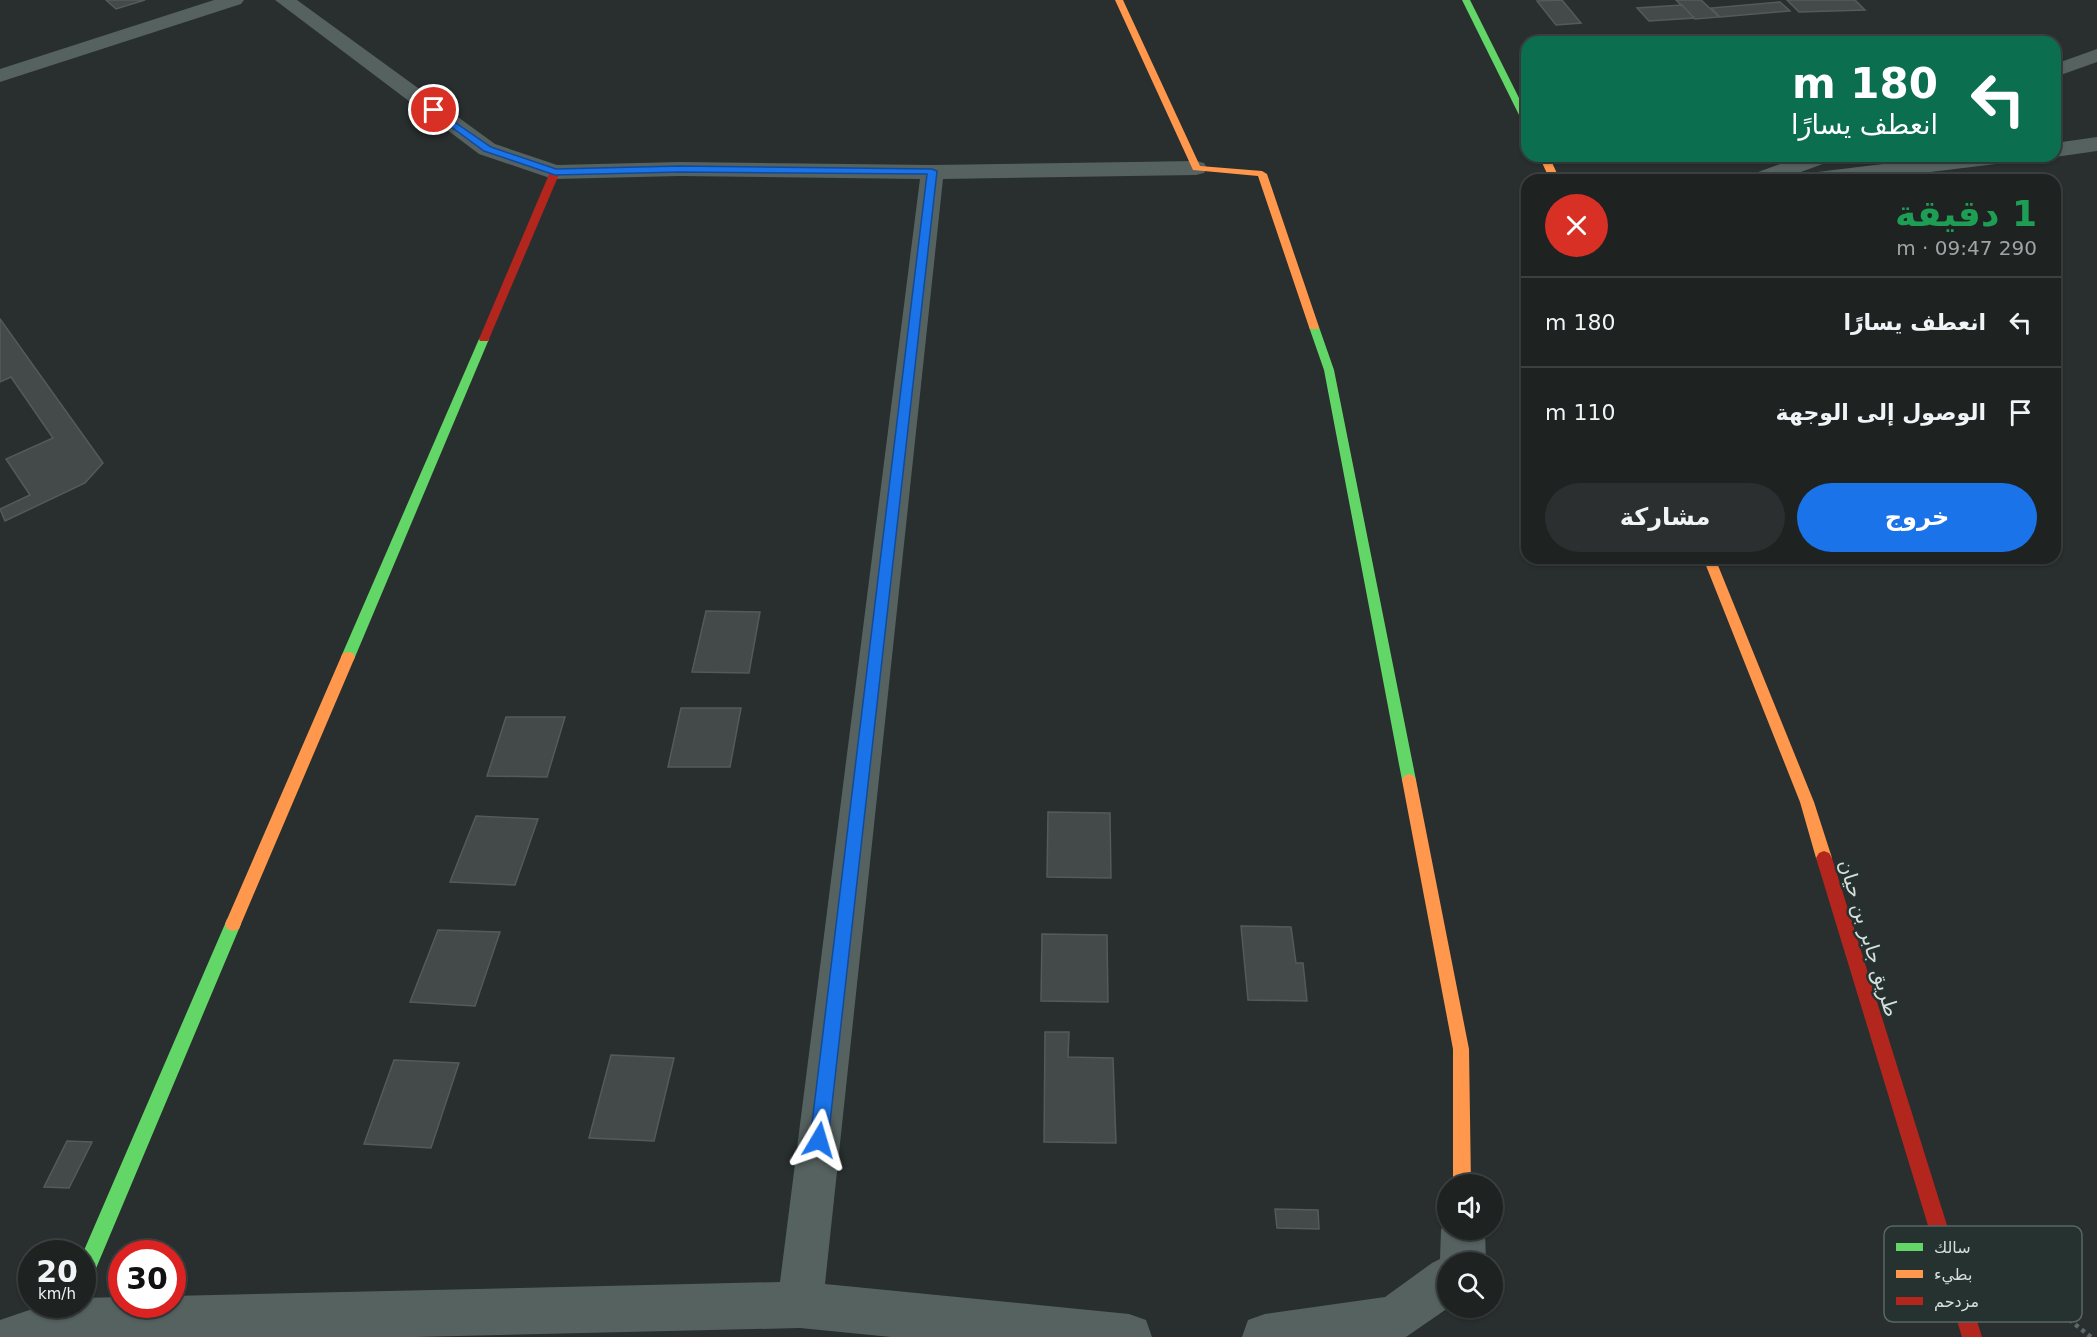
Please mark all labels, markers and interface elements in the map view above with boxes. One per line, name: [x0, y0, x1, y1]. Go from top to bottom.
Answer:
text: 180 m: [1792, 59, 1938, 108]
icon: left: [1959, 60, 2037, 138]
pin: [408, 84, 459, 135]
icon: arrive: [417, 93, 450, 126]
text: انعطف يسارًا: [1791, 109, 1938, 140]
text: 1 دقيقة: [1895, 193, 2037, 234]
button: close: [1545, 194, 1608, 257]
text: 290 m · 09:47: [1896, 236, 2037, 260]
icon: left: [2004, 306, 2037, 339]
text: 180 m: [1545, 310, 1615, 335]
text: انعطف يسارًا: [1843, 310, 1986, 335]
icon: arrive: [2004, 396, 2037, 429]
text: 110 m: [1545, 400, 1615, 425]
text: الوصول إلى الوجهة: [1776, 400, 1986, 425]
button: مشاركة: [1545, 483, 1785, 552]
button: خروج: [1797, 483, 2037, 552]
street label: طريق جابر بن حيان: [1834, 856, 1904, 1020]
position arrow: [787, 1108, 851, 1172]
map controls: [1437, 1174, 1503, 1318]
button: sound: [1437, 1174, 1503, 1240]
legend: [1884, 1226, 2082, 1322]
text: سالك: [1934, 1238, 1971, 1257]
speed limit sign: 30: [108, 1240, 186, 1318]
button: search: [1437, 1252, 1503, 1318]
text: 20: [36, 1254, 78, 1289]
text: بطيء: [1934, 1265, 1972, 1285]
text: km/h: [38, 1285, 76, 1303]
text: مزدحم: [1934, 1292, 1979, 1312]

